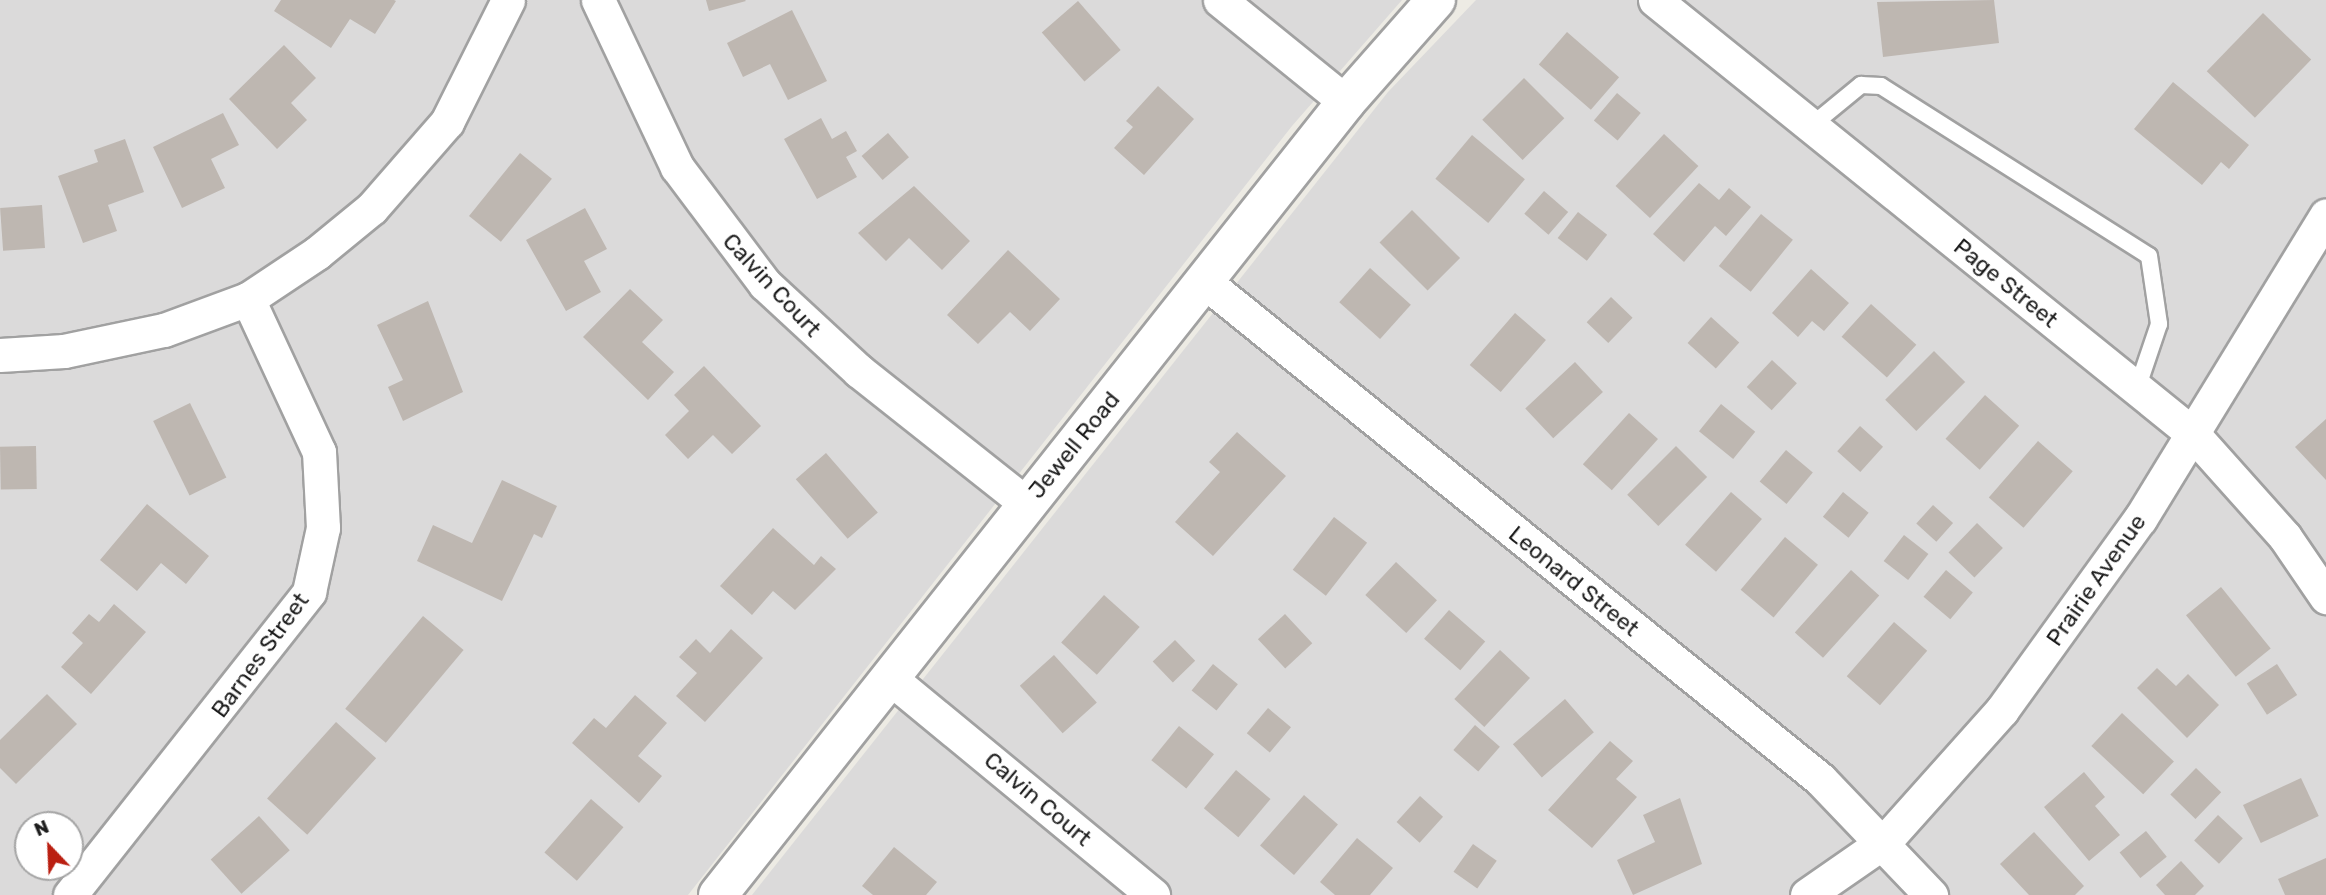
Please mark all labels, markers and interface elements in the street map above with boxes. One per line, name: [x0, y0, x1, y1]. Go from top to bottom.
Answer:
street label: Calvin Court: [717, 227, 827, 343]
street label: Page Street: [1948, 233, 2064, 333]
street label: Jewell Road: [1023, 386, 1125, 504]
street label: Prairie Avenue: [2040, 509, 2152, 651]
street label: Leonard Street: [1503, 520, 1645, 642]
street label: Barnes Street: [205, 587, 315, 723]
street label: Calvin Court: [979, 746, 1097, 852]
north arrow: [14, 811, 84, 881]
text: N: [31, 815, 52, 841]

